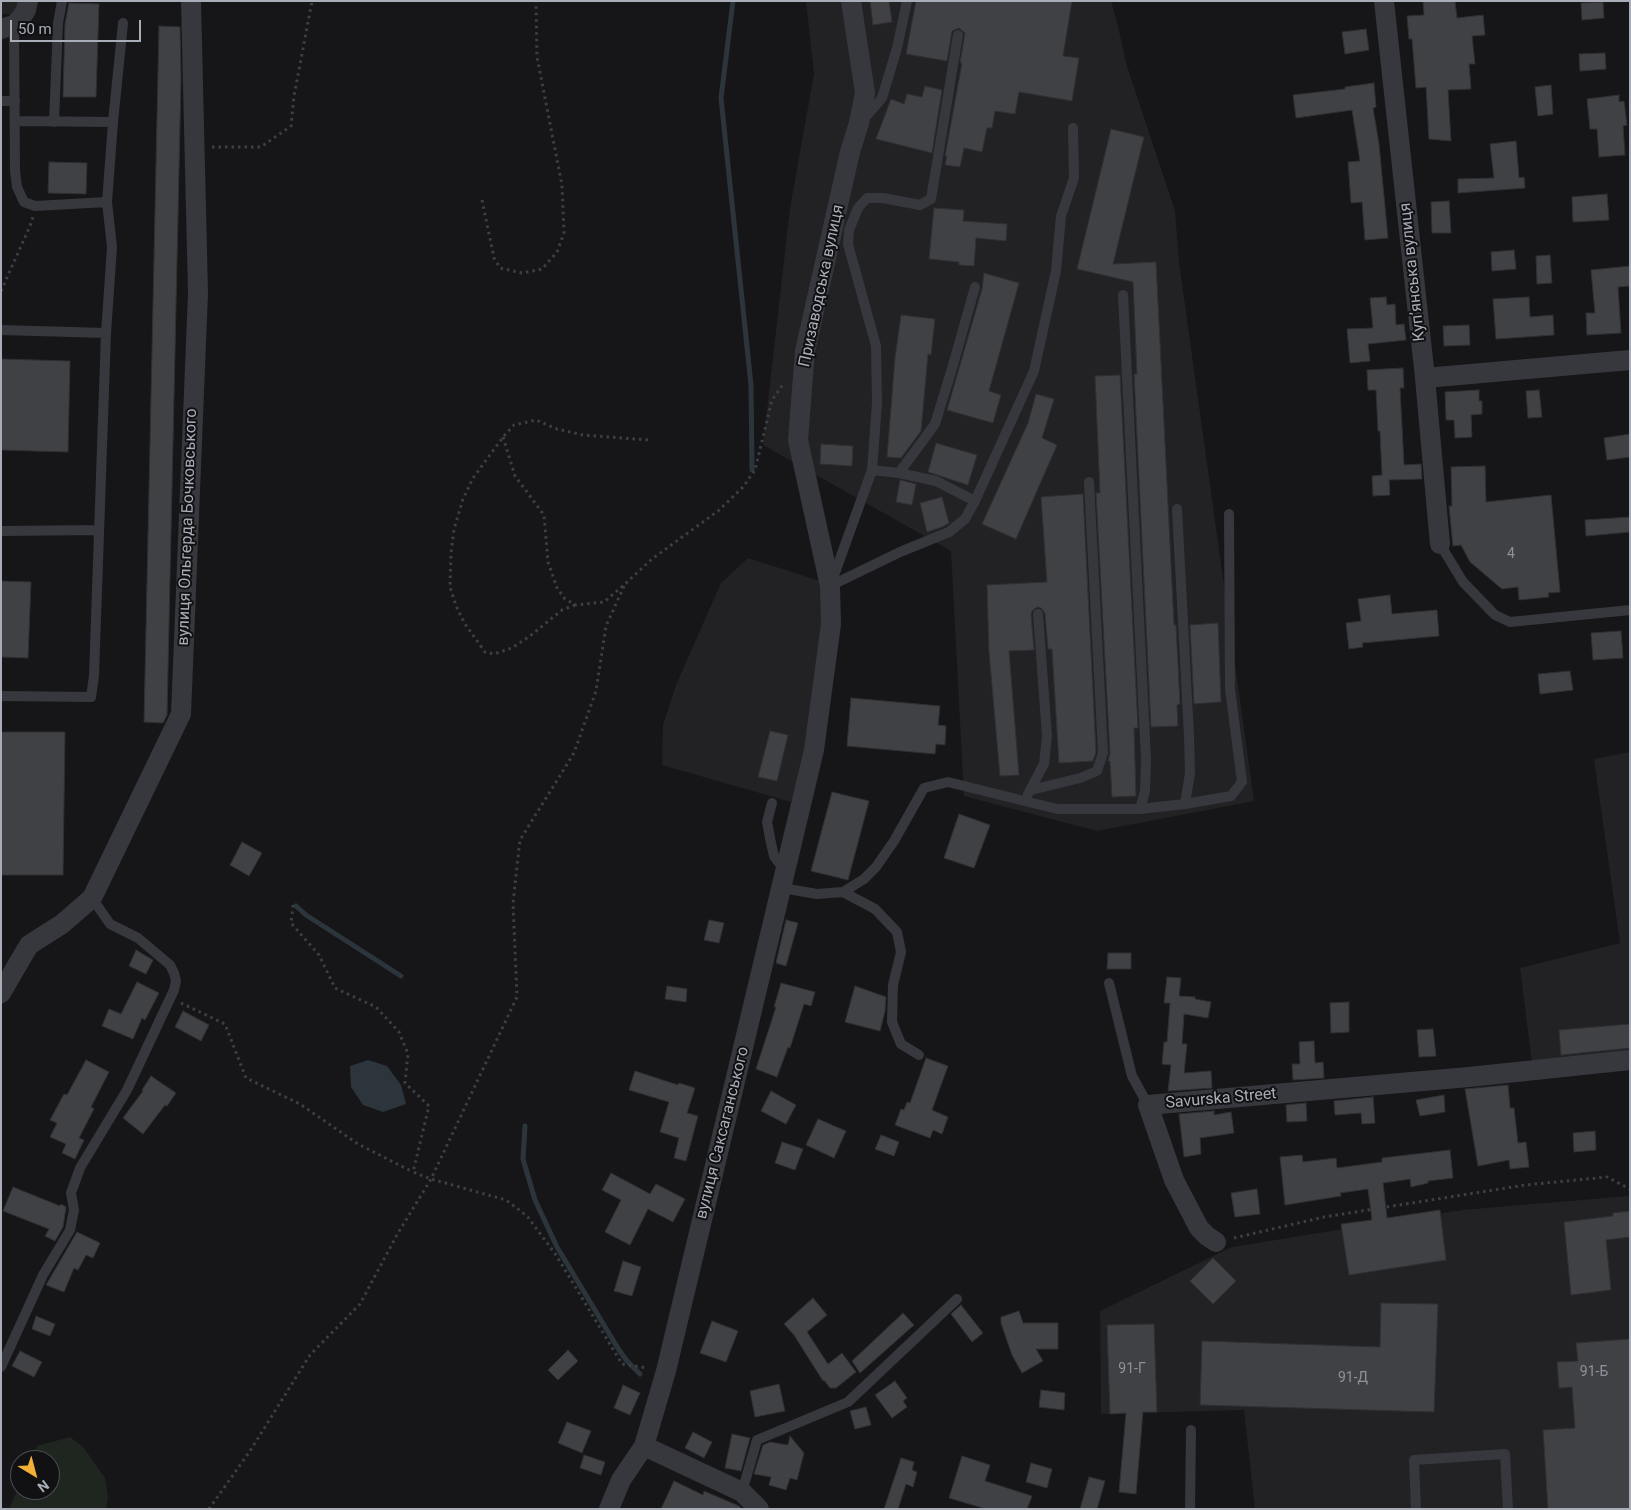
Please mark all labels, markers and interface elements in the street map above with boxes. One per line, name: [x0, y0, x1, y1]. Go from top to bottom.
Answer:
scale bar: [12, 10, 144, 42]
text: 50 m: [18, 20, 52, 38]
street label: Купʼянська вулиця: [1396, 202, 1430, 342]
street label: Призаводська вулиця: [795, 203, 849, 369]
street label: вулиця Ольгерда Бочковського: [174, 408, 202, 646]
house number: 4: [1507, 546, 1515, 562]
street label: вулиця Саксаганського: [692, 1045, 754, 1221]
street label: Savurska Street: [1165, 1085, 1277, 1113]
house number: 91-Г: [1118, 1361, 1146, 1377]
house number: 91-Б: [1580, 1364, 1608, 1380]
house number: 91-Д: [1338, 1370, 1368, 1386]
north arrow: [10, 1450, 60, 1500]
text: N: [35, 1477, 52, 1496]

